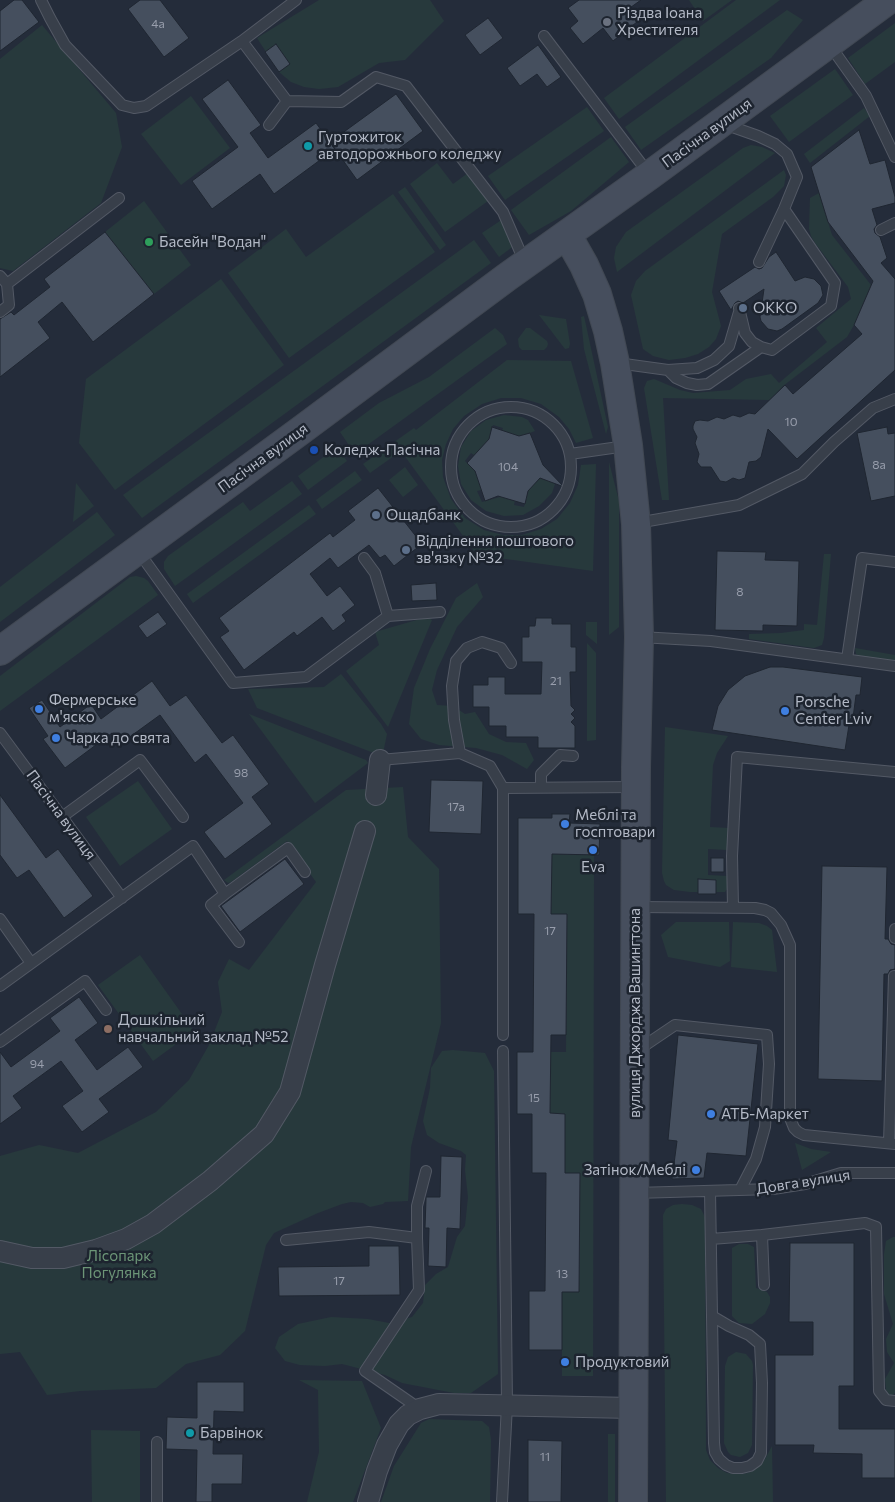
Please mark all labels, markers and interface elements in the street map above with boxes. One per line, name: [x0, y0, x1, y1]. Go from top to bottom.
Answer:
place label: Різдва Іоана Хрестителя: [617, 4, 702, 39]
marker: Різдва Іоана Хрестителя: [601, 16, 613, 28]
house number: 4а: [151, 17, 165, 31]
street label: Пасічна вулиця: [659, 94, 755, 172]
place label: Гуртожиток автодорожнього коледжу: [318, 128, 502, 163]
marker: Гуртожиток автодорожнього коледжу: [302, 140, 314, 152]
place label: Басейн "Водан": [159, 233, 266, 251]
marker: Басейн "Водан": [143, 236, 155, 248]
place label: ОККО: [753, 299, 797, 317]
marker: ОККО: [737, 302, 749, 314]
house number: 10: [785, 415, 797, 429]
street label: Пасічна вулиця: [215, 419, 311, 497]
place label: Коледж-Пасічна: [324, 441, 440, 459]
marker: Коледж-Пасічна: [308, 444, 320, 456]
house number: 8а: [872, 458, 886, 472]
house number: 104: [498, 460, 518, 474]
place label: Ощадбанк: [386, 506, 461, 524]
marker: Ощадбанк: [370, 509, 382, 521]
place label: Відділення поштового зв'язку №32: [416, 532, 574, 567]
marker: Відділення поштового зв'язку №32: [400, 544, 412, 556]
house number: 8: [736, 585, 744, 599]
house number: 21: [550, 674, 562, 688]
place label: Фермерське м'яско: [49, 691, 137, 726]
place label: Porsche Center Lviv: [795, 693, 872, 728]
marker: Фермерське м'яско: [33, 703, 45, 715]
marker: Porsche Center Lviv: [779, 705, 791, 717]
place label: Чарка до свята: [66, 729, 170, 747]
marker: Чарка до свята: [50, 732, 62, 744]
house number: 98: [234, 766, 248, 780]
street label: Пасічна вулиця: [22, 767, 100, 863]
house number: 17а: [447, 800, 465, 814]
place label: Меблі та госптовари: [575, 806, 655, 841]
marker: Меблі та госптовари: [559, 818, 571, 830]
marker: Eva: [587, 844, 599, 856]
place label: Eva: [581, 858, 605, 876]
street label: вулиця Джорджа Вашингтона: [626, 908, 644, 1118]
house number: 17: [544, 924, 556, 938]
place label: Дошкільний навчальний заклад №52: [118, 1011, 289, 1046]
marker: Дошкільний навчальний заклад №52: [102, 1023, 114, 1035]
house number: 94: [30, 1057, 44, 1071]
house number: 15: [528, 1091, 540, 1105]
place label: АТБ-Маркет: [721, 1105, 809, 1123]
marker: АТБ-Маркет: [705, 1108, 717, 1120]
place label: Затінок/Меблі: [584, 1161, 686, 1179]
marker: Затінок/Меблі: [690, 1164, 702, 1176]
street label: Довга вулиця: [755, 1166, 851, 1198]
park label: Лісопарк Погулянка: [82, 1247, 156, 1282]
house number: 13: [556, 1267, 568, 1281]
house number: 17: [333, 1274, 345, 1288]
place label: Продуктовий: [575, 1353, 669, 1371]
marker: Продуктовий: [559, 1356, 571, 1368]
place label: Барвінок: [200, 1424, 263, 1442]
marker: Барвінок: [184, 1427, 196, 1439]
house number: 11: [540, 1450, 550, 1464]

